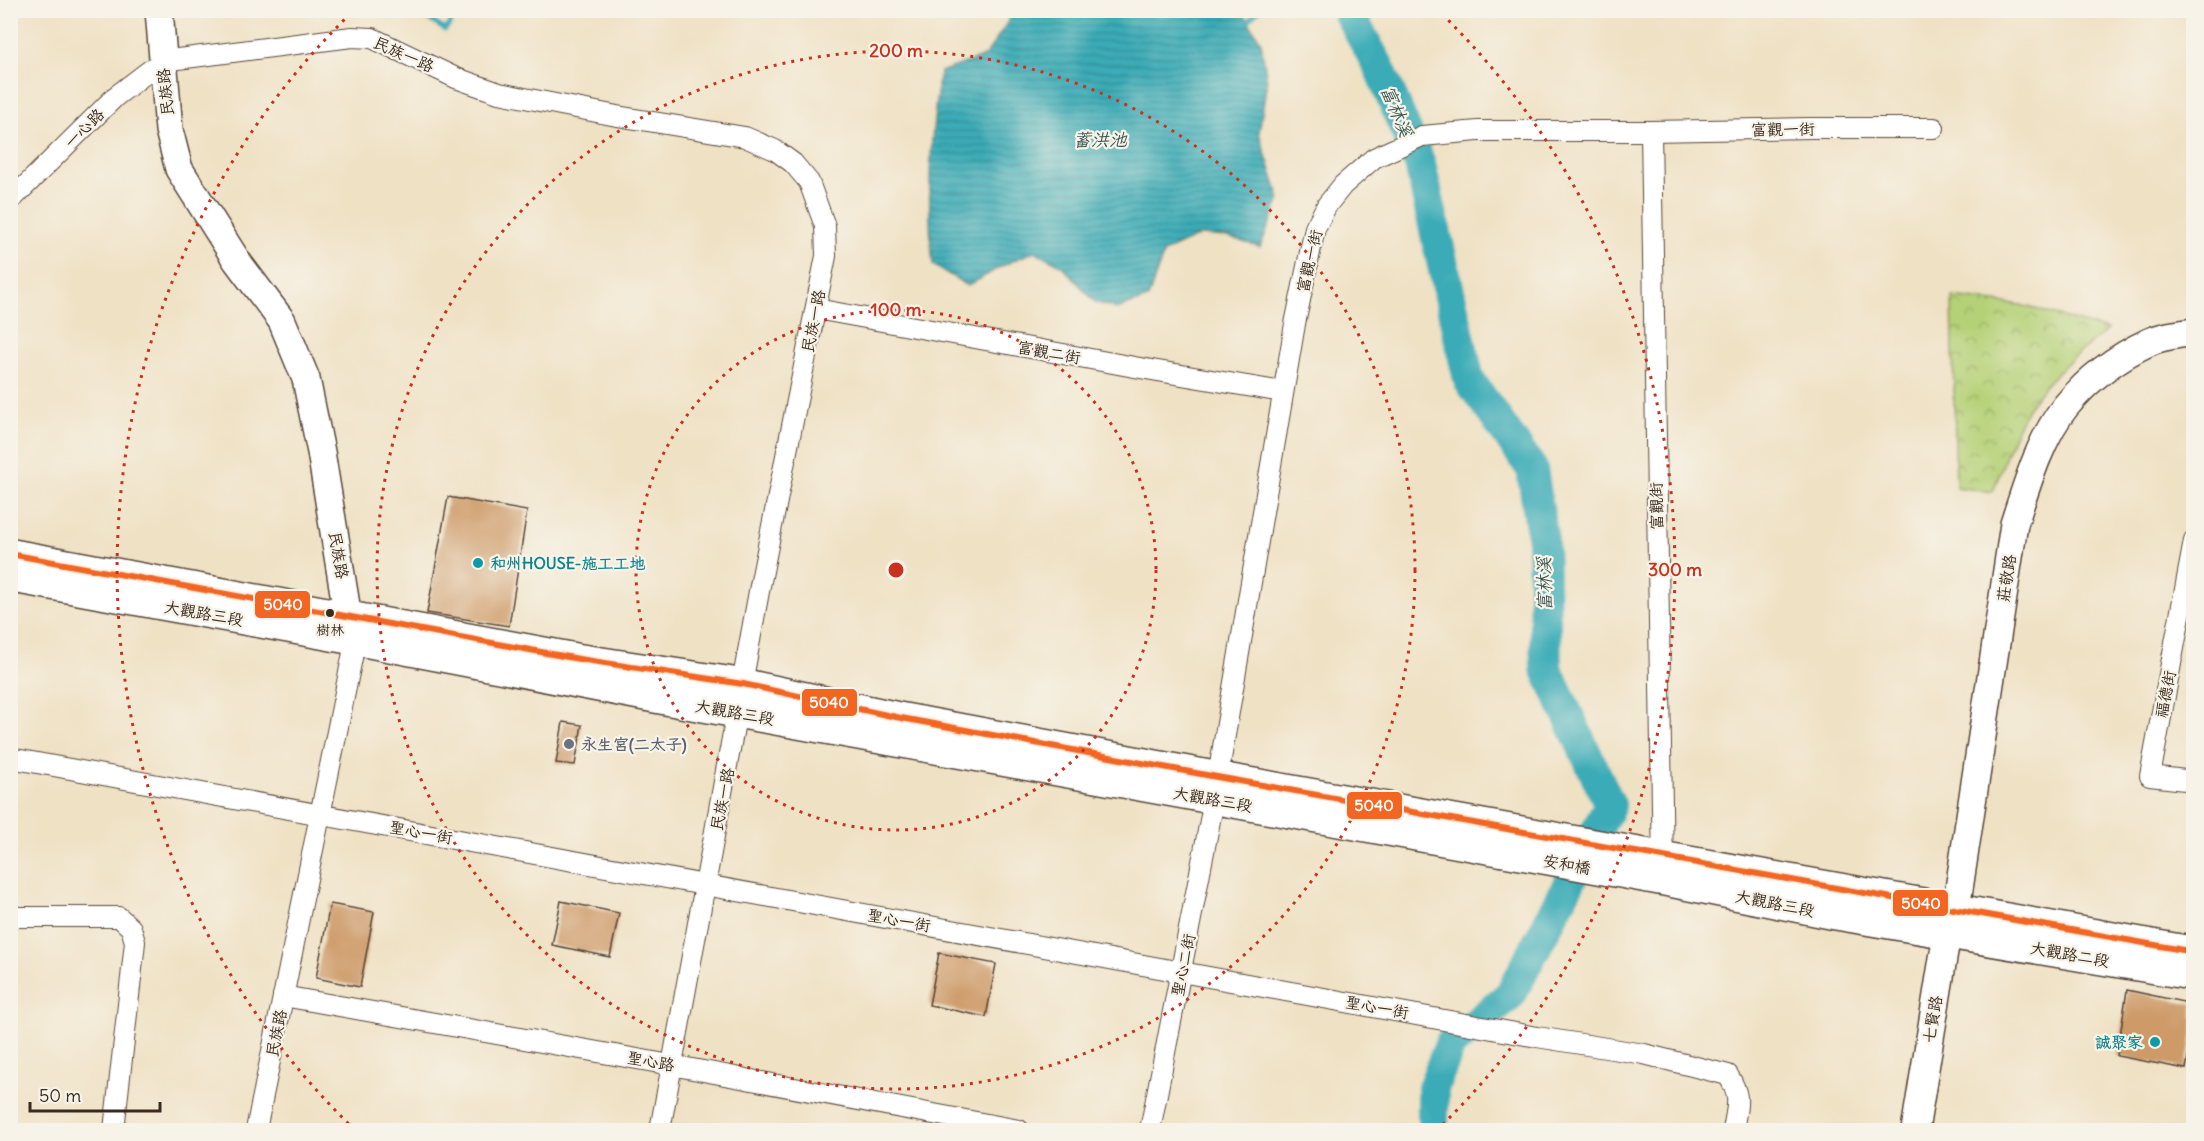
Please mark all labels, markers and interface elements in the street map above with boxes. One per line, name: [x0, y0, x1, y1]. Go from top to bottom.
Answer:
street label: 民族一路: [371, 32, 437, 76]
text: 200 m: [869, 39, 923, 62]
street label: 民族路: [153, 67, 177, 117]
water label: 富林溪: [1376, 82, 1419, 141]
street label: 一心路: [60, 104, 108, 152]
street label: 富觀一街: [1751, 118, 1815, 140]
water label: 蓄洪池: [1073, 128, 1128, 151]
street label: 富觀一街: [1292, 228, 1326, 294]
street label: 民族一路: [797, 288, 829, 354]
text: 100 m: [871, 298, 922, 321]
street label: 富觀二街: [1016, 337, 1082, 367]
street label: 富觀街: [1646, 482, 1666, 530]
street label: 民族路: [325, 530, 353, 580]
place label: 和州HOUSE-施工工地: [490, 553, 645, 573]
street label: 莊敬路: [1992, 553, 2020, 603]
marker: 和州HOUSE-施工工地: [471, 556, 485, 570]
water label: 富林溪: [1532, 556, 1556, 611]
text: 300 m: [1648, 558, 1702, 581]
centre of rings: [886, 560, 906, 580]
line badge: 5040: [254, 590, 311, 619]
text: 5040: [263, 594, 303, 614]
street label: 大觀路三段: [163, 596, 245, 630]
marker: 樹林: [324, 607, 336, 619]
place label: 樹林: [316, 621, 345, 639]
street label: 福德街: [2151, 669, 2179, 719]
line badge: 5040: [801, 688, 858, 717]
text: 5040: [809, 692, 849, 712]
street label: 大觀路三段: [694, 695, 776, 729]
place label: 永生宮(二太子): [581, 734, 687, 755]
marker: 永生宮(二太子): [562, 737, 576, 751]
street label: 民族一路: [706, 766, 738, 832]
street label: 大觀路三段: [1172, 782, 1254, 816]
line badge: 5040: [1346, 791, 1403, 820]
text: 5040: [1354, 795, 1394, 815]
street label: 聖心一街: [388, 817, 454, 847]
street label: 安和橋: [1542, 850, 1592, 878]
street label: 大觀路三段: [1734, 886, 1816, 920]
line badge: 5040: [1892, 889, 1949, 917]
text: 5040: [1901, 893, 1941, 913]
street label: 聖心一街: [866, 905, 932, 935]
street label: 聖心二街: [1167, 932, 1199, 998]
street label: 大觀路二段: [2029, 937, 2111, 971]
street label: 聖心一街: [1344, 992, 1410, 1022]
street label: 七賢路: [1918, 994, 1946, 1044]
street label: 民族路: [262, 1008, 290, 1058]
place label: 誠聚家: [2095, 1032, 2143, 1052]
marker: 誠聚家: [2148, 1035, 2162, 1049]
street label: 聖心路: [626, 1047, 676, 1075]
scale bar: [30, 1075, 160, 1113]
text: 50 m: [39, 1084, 81, 1107]

